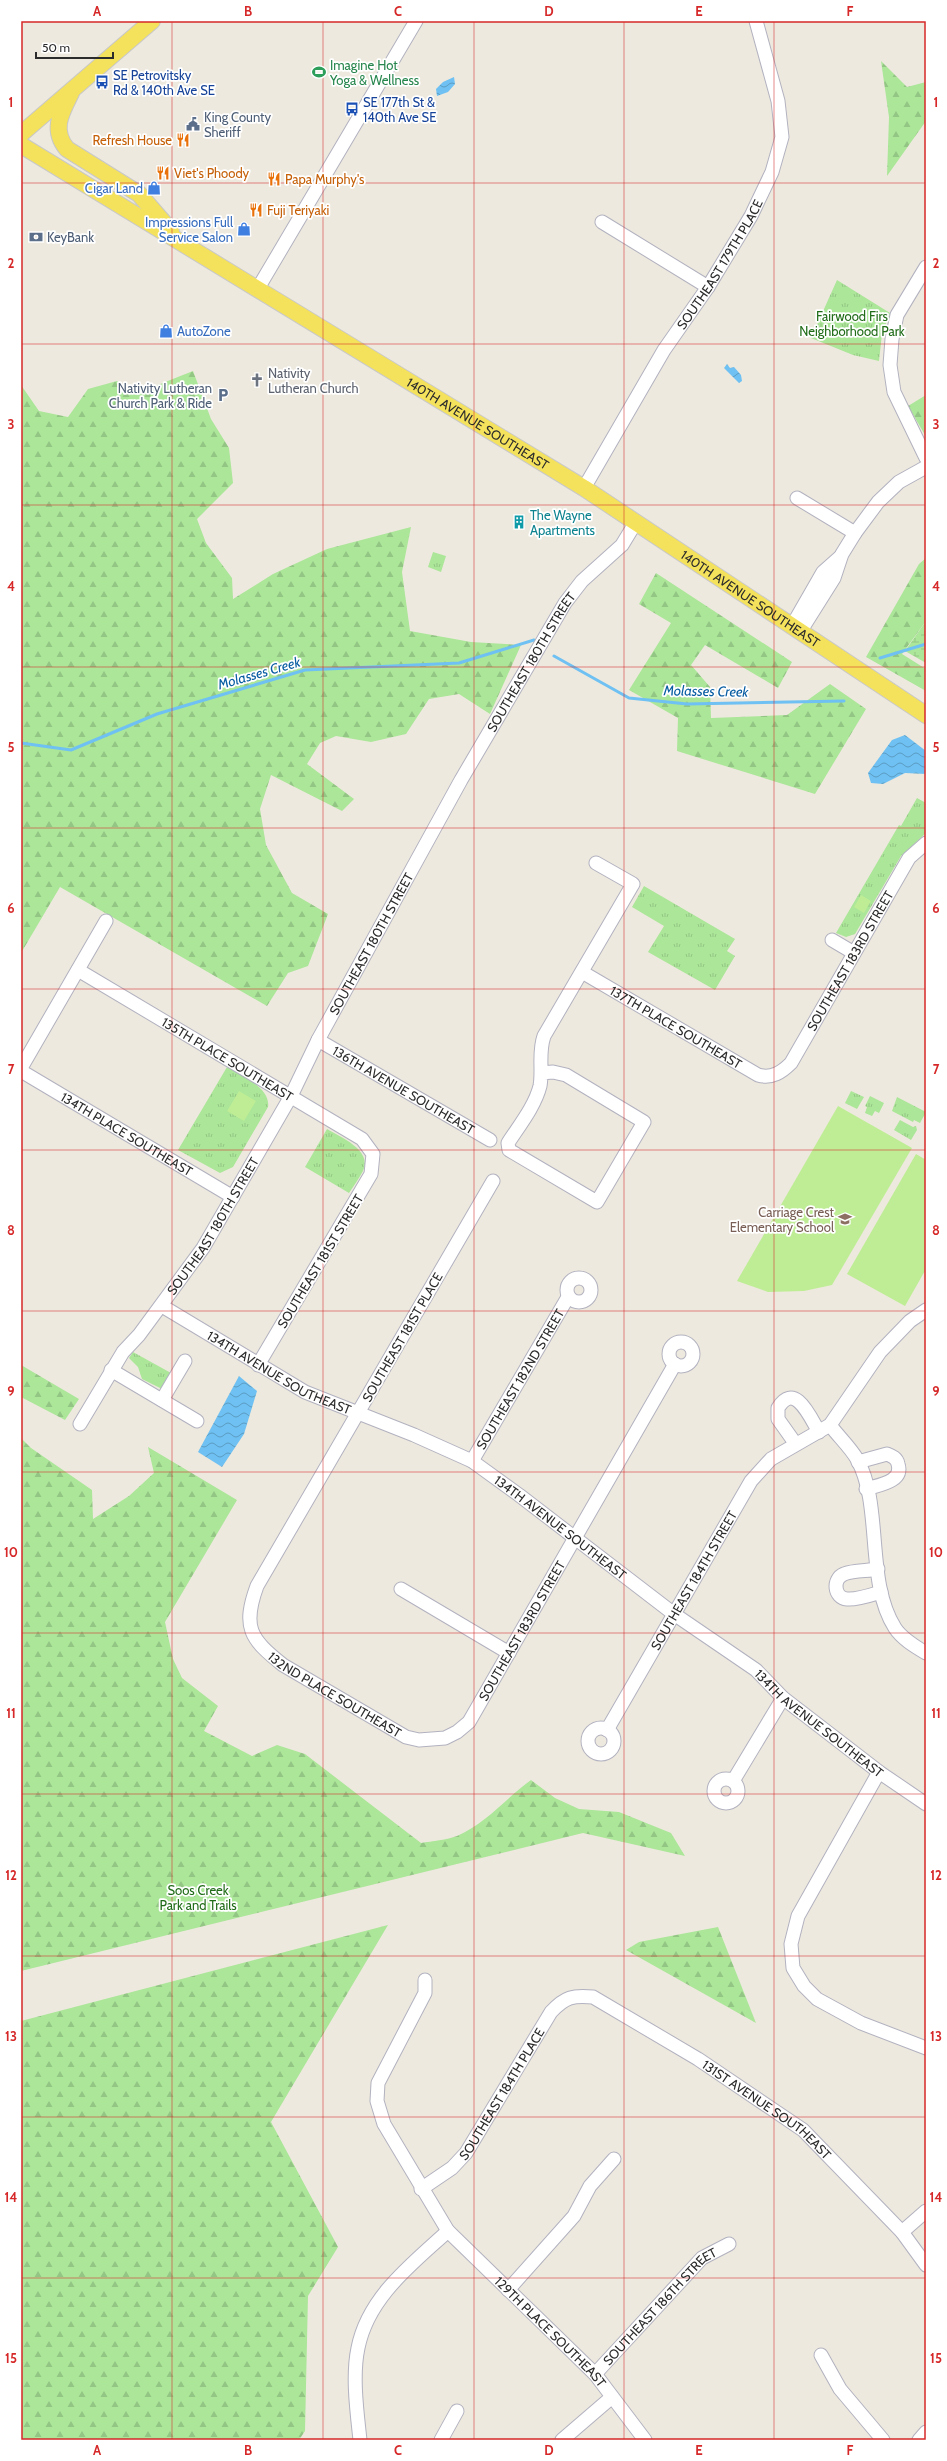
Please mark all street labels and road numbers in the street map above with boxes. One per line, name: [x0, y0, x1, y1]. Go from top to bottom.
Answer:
street label: SOUTHEAST 179TH PLACE: [673, 197, 766, 332]
street label: 140TH AVENUE SOUTHEAST: [404, 374, 552, 473]
street label: 140TH AVENUE SOUTHEAST: [678, 547, 823, 650]
street label: SOUTHEAST 180TH STREET: [483, 589, 579, 735]
street label: SOUTHEAST 180TH STREET: [326, 870, 416, 1017]
street label: SOUTHEAST 183RD STREET: [803, 888, 896, 1034]
street label: 137TH PLACE SOUTHEAST: [607, 982, 745, 1072]
street label: 135TH PLACE SOUTHEAST: [159, 1014, 296, 1104]
street label: 136TH AVENUE SOUTHEAST: [330, 1042, 477, 1137]
street label: 134TH PLACE SOUTHEAST: [58, 1089, 196, 1179]
street label: SOUTHEAST 180TH STREET: [163, 1154, 262, 1298]
street label: SOUTHEAST 181ST STREET: [274, 1191, 366, 1331]
street label: SOUTHEAST 181ST PLACE: [358, 1270, 446, 1404]
street label: SOUTHEAST 182ND STREET: [473, 1306, 567, 1452]
street label: 134TH AVENUE SOUTHEAST: [204, 1327, 354, 1417]
street label: 134TH AVENUE SOUTHEAST: [491, 1472, 630, 1583]
street label: SOUTHEAST 184TH STREET: [647, 1508, 740, 1653]
street label: SOUTHEAST 183RD STREET: [475, 1558, 568, 1703]
street label: 132ND PLACE SOUTHEAST: [265, 1648, 404, 1741]
street label: 134TH AVENUE SOUTHEAST: [751, 1666, 887, 1780]
street label: SOUTHEAST 184TH PLACE: [456, 2025, 548, 2163]
street label: 131ST AVENUE SOUTHEAST: [699, 2056, 835, 2162]
street label: SOUTHEAST 186TH STREET: [599, 2244, 719, 2368]
street label: 129TH PLACE SOUTHEAST: [492, 2273, 610, 2390]

